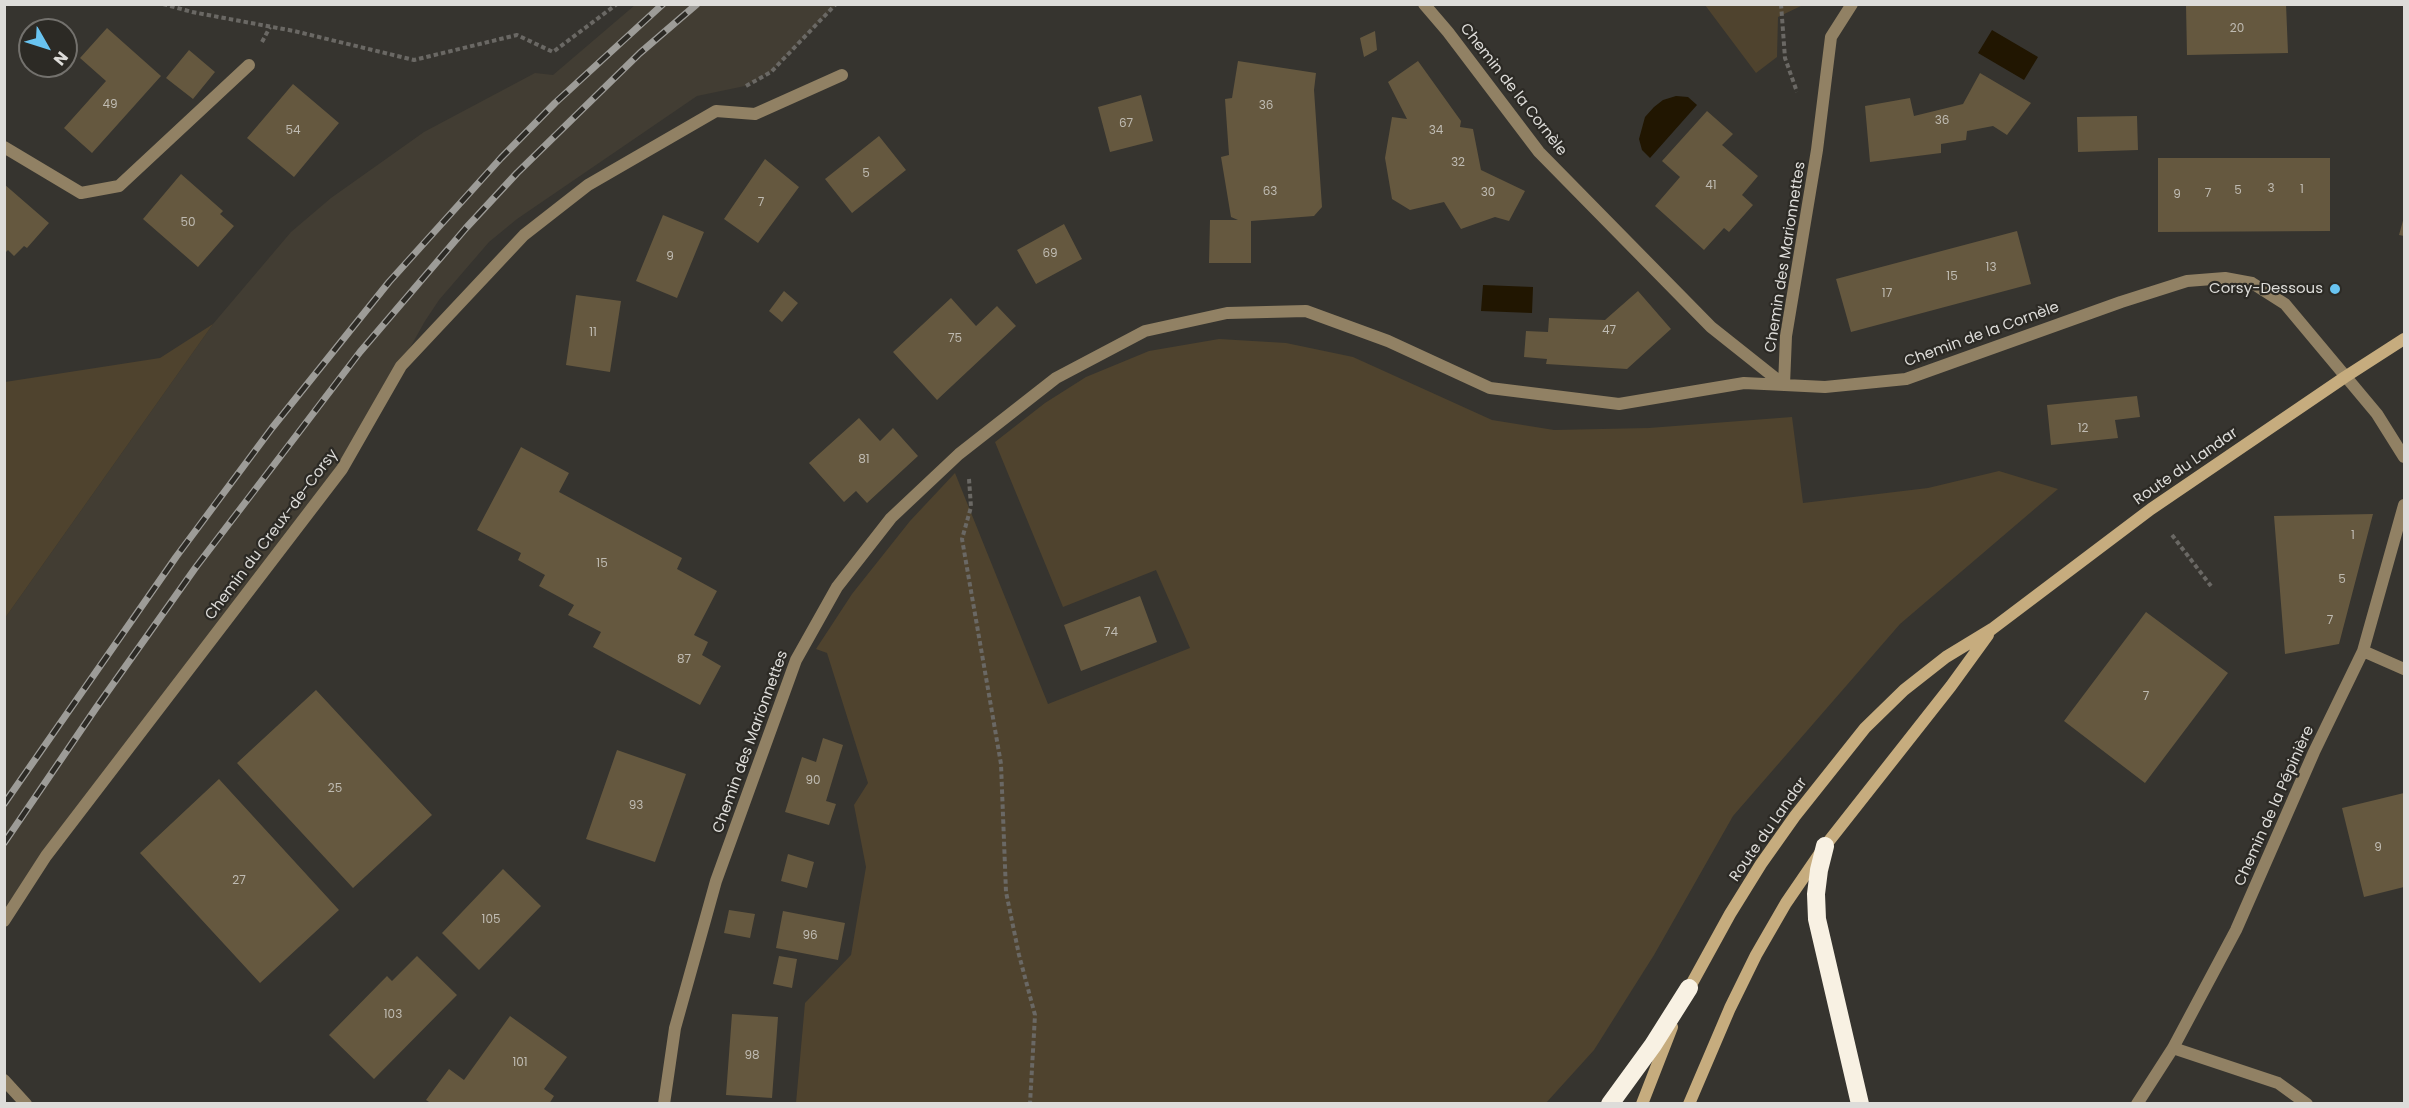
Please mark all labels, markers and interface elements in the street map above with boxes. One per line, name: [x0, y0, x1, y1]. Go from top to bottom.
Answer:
north arrow: [18, 18, 78, 78]
street label: Chemin de la Cornèle: [1456, 20, 1570, 160]
house number: 20: [2230, 22, 2244, 36]
text: N: [48, 46, 74, 70]
house number: 49: [102, 98, 118, 112]
house number: 36: [1259, 99, 1273, 113]
house number: 36: [1935, 114, 1949, 128]
house number: 67: [1119, 117, 1133, 131]
house number: 54: [285, 124, 301, 138]
house number: 34: [1429, 124, 1443, 138]
house number: 32: [1451, 156, 1465, 170]
street label: Chemin des Marionnettes: [1762, 160, 1810, 354]
house number: 5: [862, 167, 870, 181]
house number: 41: [1705, 179, 1717, 193]
house number: 3: [2267, 182, 2275, 196]
house number: 1: [2300, 183, 2304, 197]
house number: 5: [2234, 184, 2242, 198]
house number: 63: [1263, 185, 1277, 199]
house number: 30: [1481, 186, 1495, 200]
house number: 7: [2205, 187, 2211, 201]
house number: 9: [2173, 188, 2181, 202]
house number: 7: [758, 196, 764, 210]
house number: 50: [180, 216, 196, 230]
house number: 69: [1042, 247, 1058, 261]
house number: 9: [666, 250, 674, 264]
house number: 13: [1986, 261, 1996, 275]
house number: 15: [1946, 270, 1958, 284]
place label: Corsy-Dessous: [2209, 280, 2323, 298]
marker: Corsy-Dessous: [2328, 282, 2342, 296]
house number: 17: [1882, 287, 1892, 301]
street label: Chemin de la Cornèle: [1902, 299, 2062, 371]
house number: 47: [1602, 324, 1616, 338]
house number: 11: [589, 326, 597, 340]
house number: 75: [948, 332, 962, 346]
house number: 12: [2078, 422, 2088, 436]
street label: Route du Landar: [2130, 424, 2242, 510]
street label: Chemin du Creux-de-Corsy: [202, 446, 342, 624]
house number: 81: [858, 453, 870, 467]
house number: 1: [2351, 529, 2355, 543]
house number: 15: [596, 557, 608, 571]
house number: 5: [2338, 573, 2346, 587]
house number: 7: [2327, 614, 2333, 628]
house number: 74: [1104, 626, 1118, 640]
street label: Chemin des Marionnettes: [710, 648, 792, 836]
house number: 87: [677, 653, 691, 667]
house number: 7: [2143, 690, 2149, 704]
street label: Chemin de la Pépinière: [2231, 723, 2319, 889]
house number: 90: [805, 774, 821, 788]
street label: Route du Landar: [1726, 774, 1812, 886]
house number: 25: [328, 782, 342, 796]
house number: 93: [629, 799, 643, 813]
house number: 9: [2374, 841, 2382, 855]
house number: 27: [232, 874, 246, 888]
house number: 105: [482, 913, 500, 927]
house number: 96: [802, 929, 818, 943]
house number: 103: [384, 1008, 402, 1022]
house number: 98: [744, 1049, 760, 1063]
house number: 101: [512, 1056, 528, 1070]

